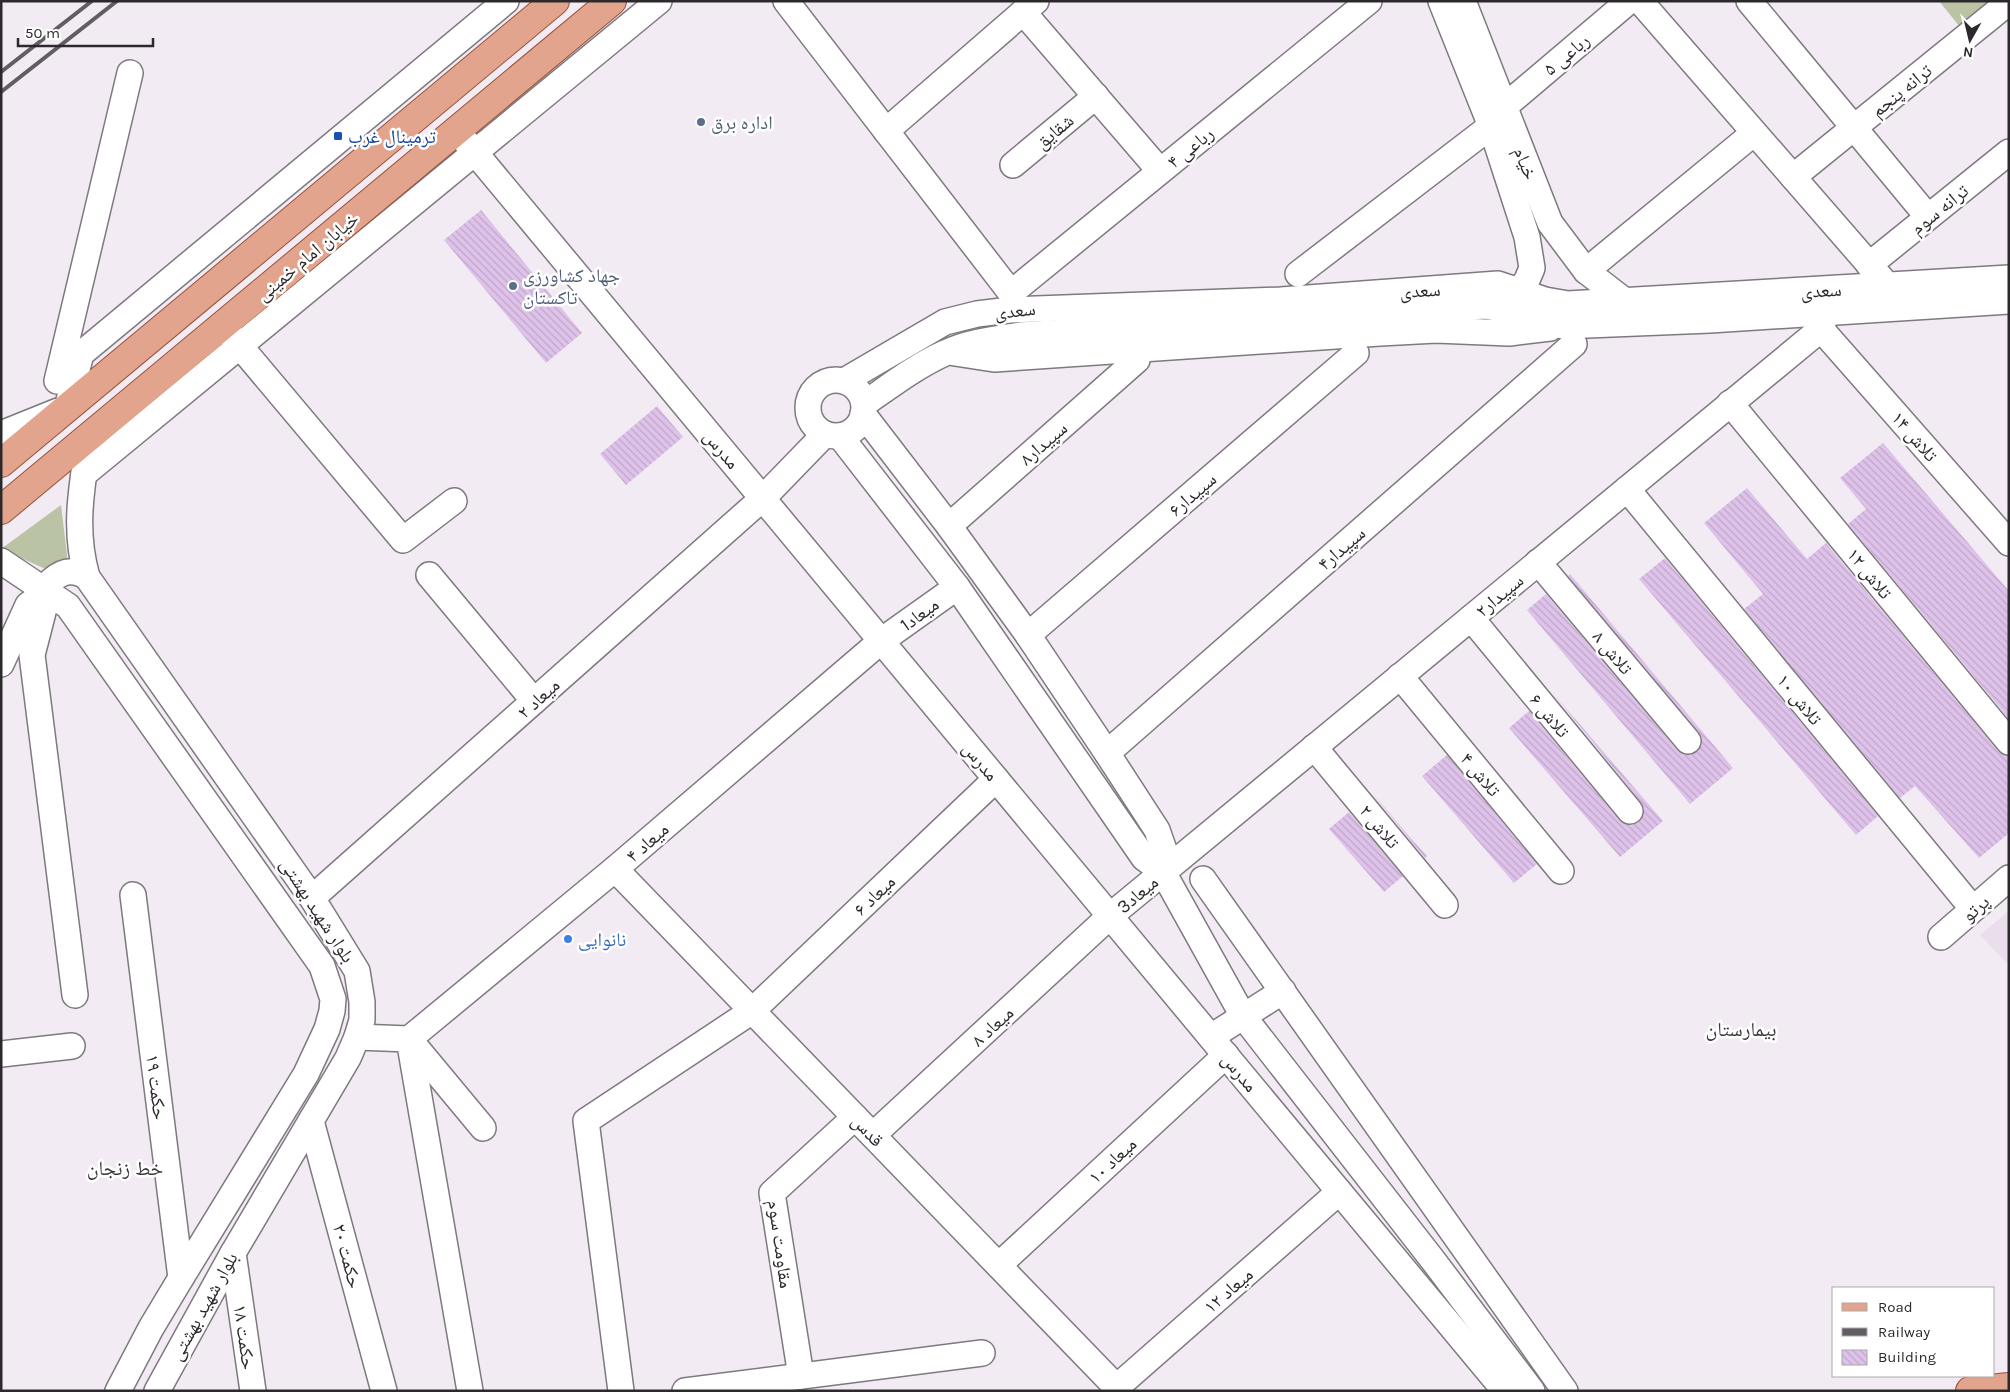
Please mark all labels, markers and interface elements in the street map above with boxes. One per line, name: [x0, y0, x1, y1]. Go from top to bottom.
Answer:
scale bar: [18, 15, 152, 47]
north arrow: [1945, 15, 1995, 65]
text: 50 m: [25, 24, 60, 42]
street label: رباعی ۵: [1539, 29, 1594, 80]
text: N: [1962, 43, 1974, 61]
street label: ترانه پنجم: [1867, 59, 1937, 123]
street label: شقایق: [1031, 109, 1078, 154]
place label: اداره برق: [711, 112, 773, 134]
marker: اداره برق: [695, 116, 707, 128]
street label: رباعی ۴: [1163, 123, 1218, 173]
place label: ترمینال غرب: [348, 126, 436, 148]
marker: ترمینال غرب: [332, 130, 344, 142]
street label: خیام: [1507, 144, 1541, 184]
street label: ترانه سوم: [1906, 180, 1974, 241]
street label: خیابان امام خمینی: [252, 208, 364, 307]
place label: جهاد کشاورزی تاکستان: [523, 265, 620, 309]
street label: سعدی: [1399, 279, 1441, 303]
street label: سعدی: [1800, 279, 1842, 303]
marker: جهاد کشاورزی تاکستان: [507, 280, 519, 292]
street label: سعدی: [994, 298, 1037, 324]
street label: تلاش ۱۴: [1887, 407, 1942, 466]
street label: سپیدار۸: [1015, 417, 1072, 470]
street label: مدرس: [699, 426, 744, 474]
street label: سپیدار۶: [1164, 468, 1221, 521]
street label: سپیدار۴: [1313, 522, 1370, 575]
street label: تلاش ۱۲: [1842, 544, 1897, 604]
street label: سپیدار۲: [1471, 569, 1528, 622]
street label: میعاد1: [896, 593, 943, 636]
street label: تلاش ۸: [1588, 626, 1637, 679]
street label: تلاش ۱۰: [1772, 670, 1827, 730]
street label: میعاد ۲: [513, 674, 564, 723]
street label: تلاش ۶: [1525, 689, 1574, 742]
street label: مدرس: [958, 738, 1003, 786]
street label: تلاش ۴: [1456, 748, 1505, 801]
street label: تلاش ۲: [1355, 800, 1404, 853]
street label: میعاد ۴: [622, 818, 673, 867]
street label: بلوار شهید بهشتی: [275, 854, 359, 967]
street label: میعاد ۶: [849, 871, 900, 921]
street label: میعاد3: [1112, 871, 1163, 918]
street label: پرتو: [1957, 891, 1994, 927]
place label: نانوایی: [578, 929, 626, 951]
marker: نانوایی: [562, 933, 574, 945]
street label: میعاد ۸: [967, 1002, 1018, 1052]
district label: بیمارستان: [1706, 1018, 1776, 1041]
street label: مدرس: [1217, 1049, 1262, 1097]
street label: حکمت ۱۹: [141, 1053, 171, 1121]
street label: قدس: [847, 1110, 888, 1151]
street label: میعاد ۱۰: [1084, 1133, 1141, 1188]
district label: خط زنجان: [87, 1157, 163, 1180]
street label: مقاومت سوم: [761, 1198, 797, 1290]
street label: حکمت ۲۰: [328, 1222, 366, 1291]
street label: بلوار شهید بهشتی: [165, 1249, 243, 1364]
street label: میعاد ۱۲: [1200, 1264, 1258, 1318]
legend: [1832, 1287, 1995, 1377]
text: Road: [1878, 1298, 1913, 1316]
street label: حکمت ۱۸: [229, 1303, 259, 1371]
text: Railway: [1878, 1323, 1930, 1341]
text: Building: [1878, 1348, 1936, 1366]

